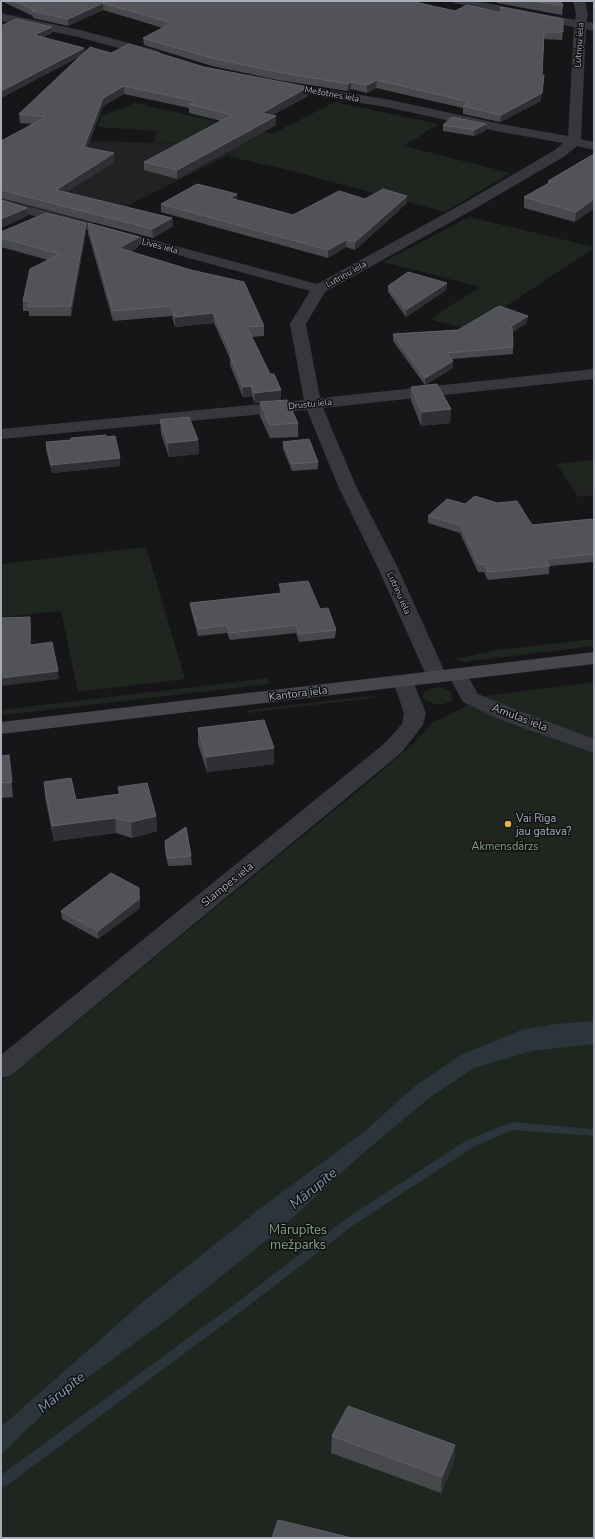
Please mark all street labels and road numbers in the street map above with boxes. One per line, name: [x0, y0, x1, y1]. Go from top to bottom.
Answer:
street label: Lutriņu iela: [571, 22, 588, 68]
street label: Mežotnes iela: [304, 83, 361, 105]
street label: Līves iela: [140, 235, 180, 257]
street label: Lutriņu iela: [323, 258, 369, 291]
street label: Drustu iela: [287, 396, 333, 412]
street label: Lutriņu iela: [383, 570, 414, 617]
street label: Kantora iela: [268, 682, 328, 705]
street label: Amulas iela: [490, 700, 550, 735]
street label: Slampes iela: [198, 859, 257, 910]

